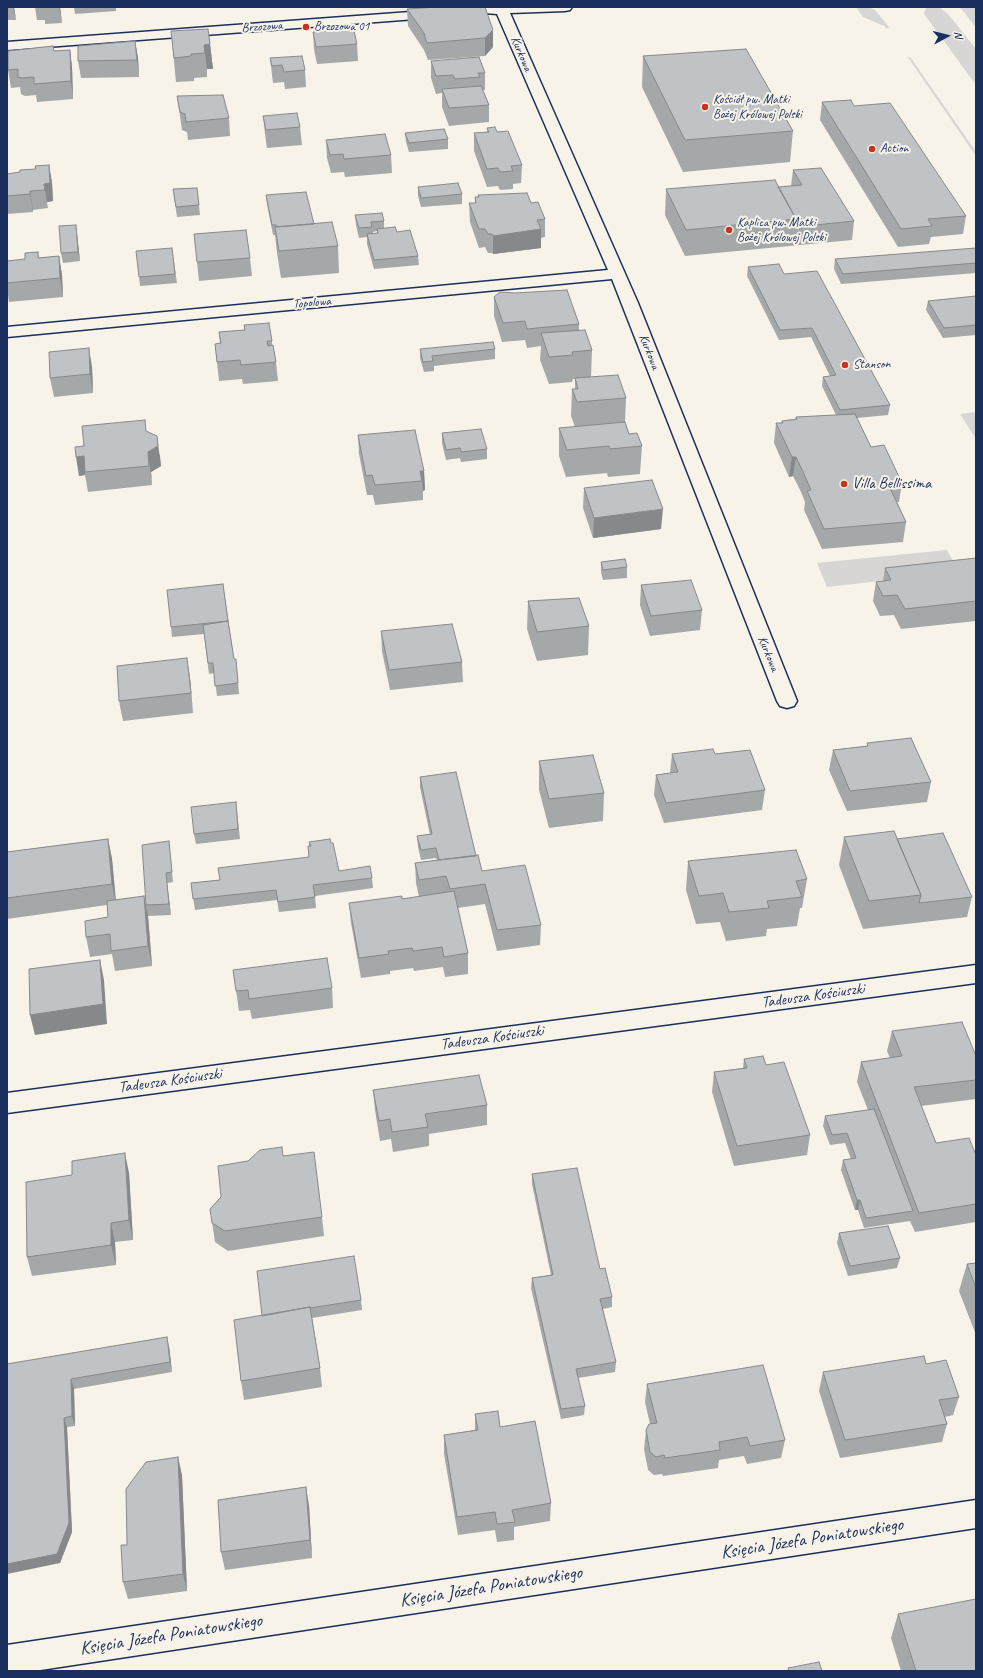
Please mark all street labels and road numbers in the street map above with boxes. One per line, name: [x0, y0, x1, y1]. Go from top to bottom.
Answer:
street label: Brzozowa: [241, 18, 283, 36]
street label: Kurkowa: [507, 34, 535, 74]
street label: Topolowa: [292, 294, 332, 312]
street label: Kurkowa: [635, 332, 663, 372]
street label: Kurkowa: [754, 634, 782, 674]
street label: Tadeusza Kościuszki: [760, 979, 866, 1013]
street label: Tadeusza Kościuszki: [439, 1021, 545, 1055]
street label: Tadeusza Kościuszki: [117, 1064, 223, 1098]
street label: Księcia Józefa Poniatowskiego: [719, 1513, 905, 1565]
street label: Księcia Józefa Poniatowskiego: [398, 1561, 584, 1613]
street label: Księcia Józefa Poniatowskiego: [78, 1609, 264, 1661]

